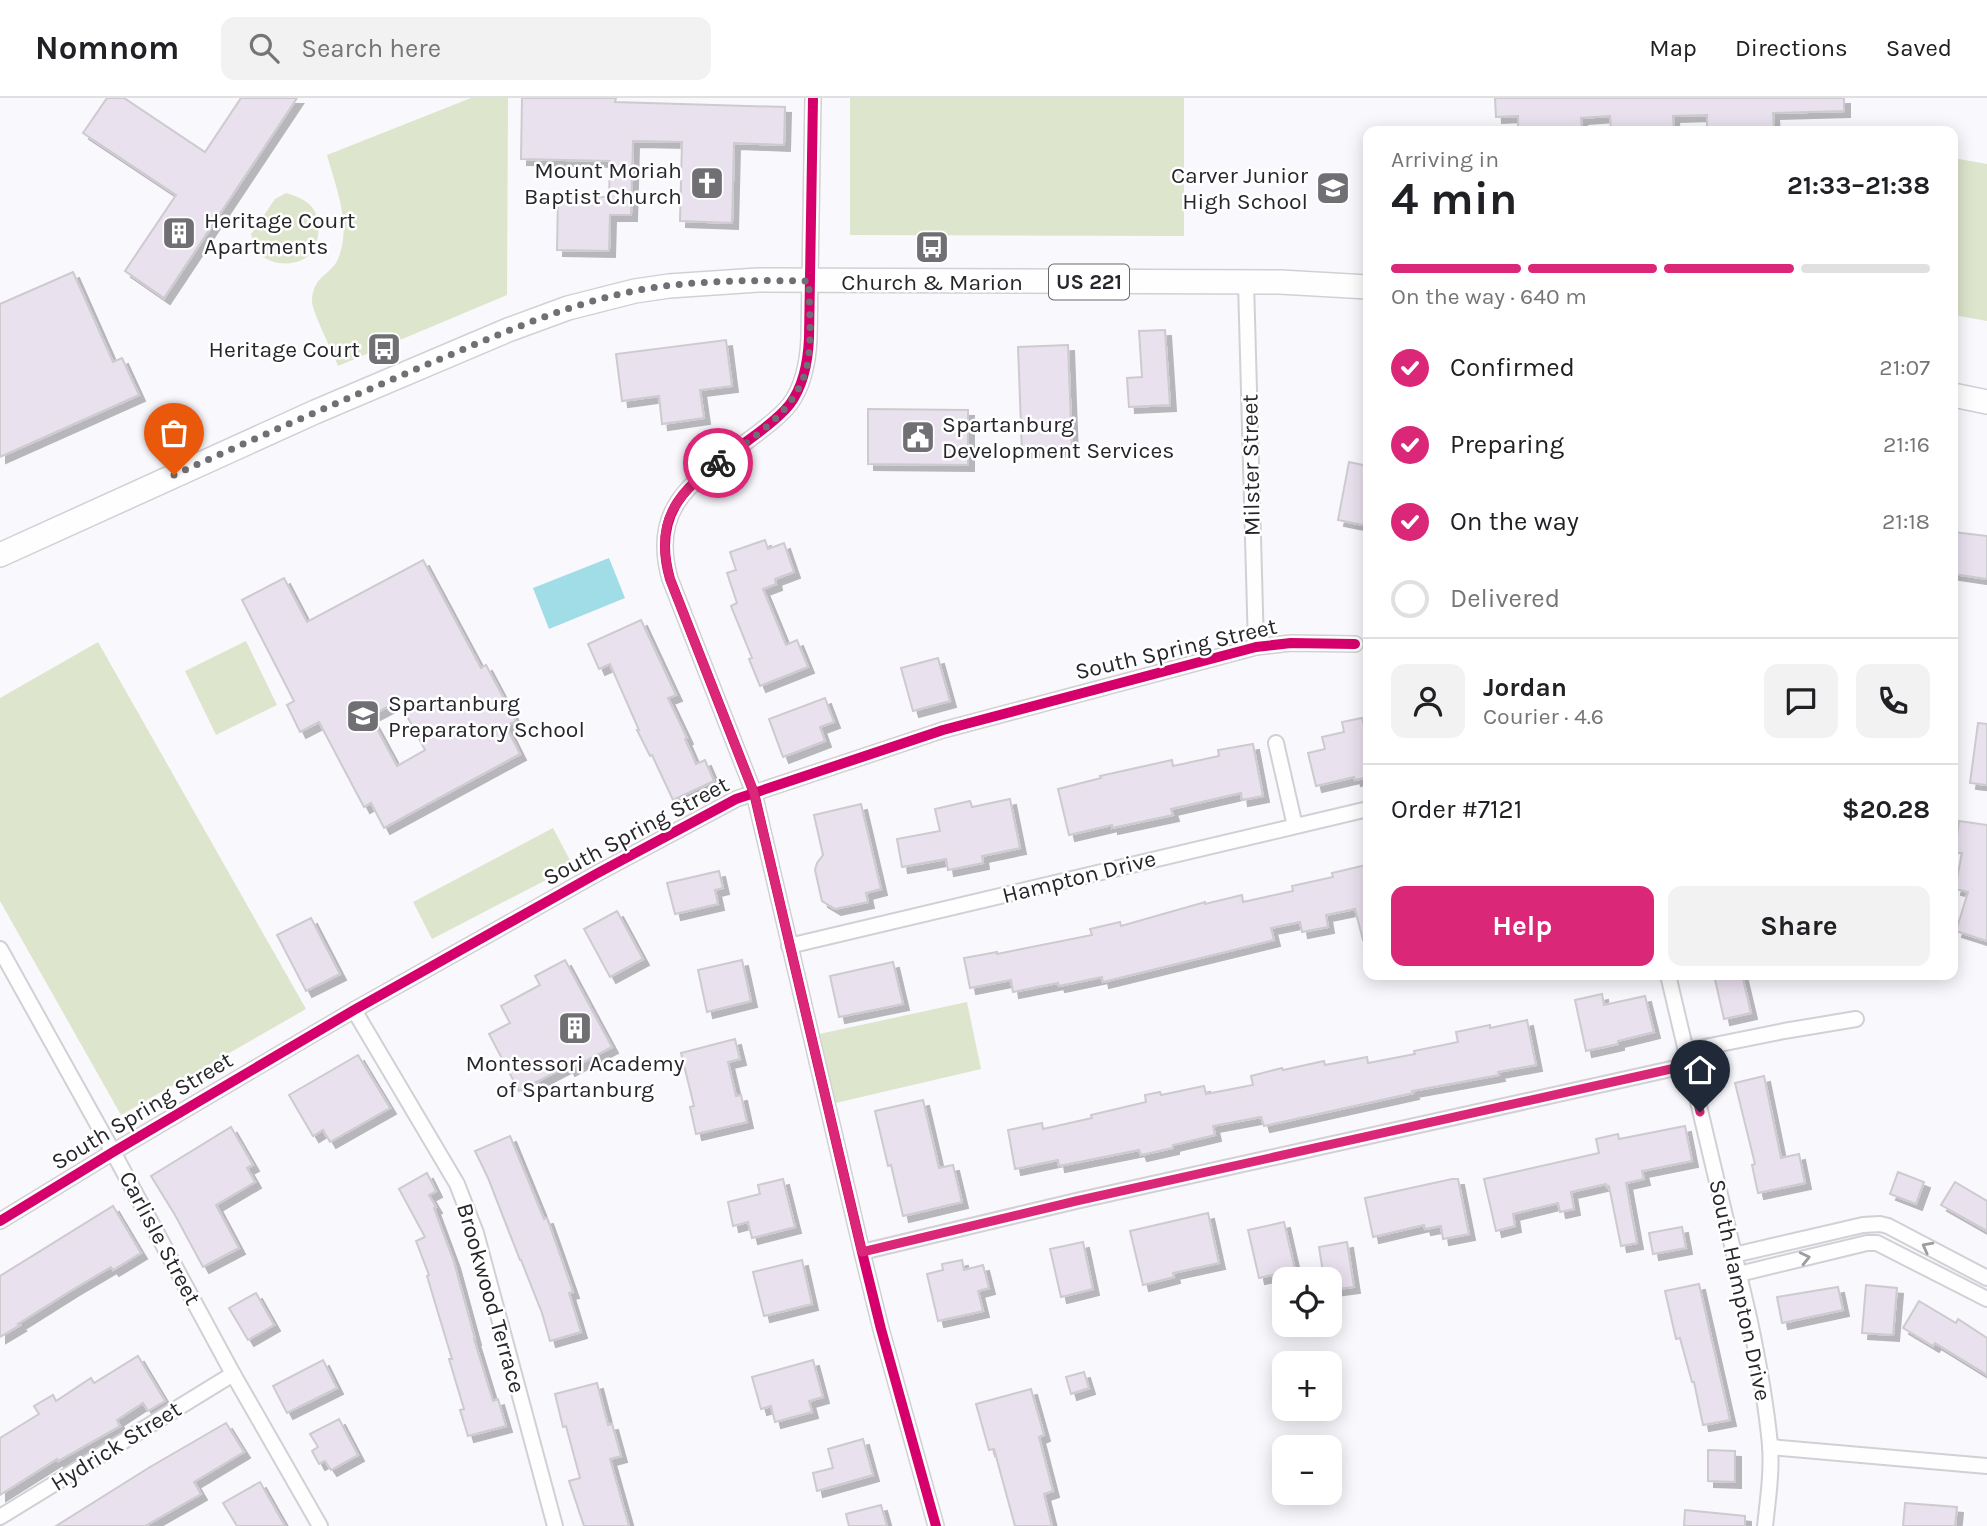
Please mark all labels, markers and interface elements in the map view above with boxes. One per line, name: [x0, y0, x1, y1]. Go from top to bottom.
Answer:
search box: [221, 17, 711, 80]
text: Nomnom: [35, 29, 179, 67]
icon: search: [245, 29, 283, 67]
text: Search here: [301, 33, 441, 64]
text: Map: [1649, 34, 1697, 62]
text: Directions: [1735, 34, 1848, 62]
text: Saved: [1886, 34, 1952, 62]
text: Arriving in: [1391, 146, 1499, 173]
place label: Mount Moriah Baptist Church: [524, 157, 682, 210]
place label: Carver Junior High School: [1171, 162, 1309, 215]
church icon: Mount Moriah Baptist Church: [688, 164, 726, 202]
school or university icon: Carver Junior High School: [1314, 169, 1352, 207]
text: 21:33–21:38: [1787, 170, 1930, 201]
text: 4 min: [1391, 172, 1517, 226]
place label: Heritage Court Apartments: [204, 207, 356, 260]
building icon: Heritage Court Apartments: [160, 214, 198, 252]
bus stop icon: Church & Marion: [913, 228, 951, 266]
road number: US 221: [1049, 264, 1129, 300]
place label: Church & Marion: [841, 269, 1023, 296]
text: On the way · 640 m: [1391, 283, 1587, 310]
bus stop icon: Heritage Court: [365, 330, 403, 368]
place label: Heritage Court: [209, 336, 360, 363]
icon: check: [1391, 349, 1429, 387]
text: Confirmed: [1450, 352, 1575, 383]
text: 21:07: [1879, 354, 1930, 381]
street label: Milster Street: [1236, 393, 1266, 536]
pin: [144, 403, 204, 475]
place label: Spartanburg Development Services: [942, 411, 1174, 464]
icon: bag: [155, 414, 193, 452]
public building icon: Spartanburg Development Services: [899, 418, 937, 456]
icon: check: [1391, 426, 1429, 464]
courier: [683, 428, 753, 498]
text: Preparing: [1450, 429, 1564, 460]
text: 21:16: [1883, 431, 1930, 458]
icon: bike: [699, 444, 737, 482]
icon: check: [1391, 503, 1429, 541]
text: On the way: [1450, 506, 1579, 537]
text: 21:18: [1882, 508, 1930, 535]
text: Delivered: [1450, 583, 1560, 614]
street label: South Spring Street: [1072, 613, 1280, 685]
button: person: [1391, 664, 1465, 738]
button: chat: [1764, 664, 1838, 738]
button: phone: [1856, 664, 1930, 738]
text: Jordan: [1483, 672, 1567, 703]
place label: Spartanburg Preparatory School: [388, 690, 585, 743]
school or university icon: Spartanburg Preparatory School: [344, 697, 382, 735]
text: Courier · 4.6: [1483, 703, 1604, 730]
street label: South Spring Street: [539, 770, 734, 891]
text: Order #7121: [1391, 794, 1522, 825]
text: $20.28: [1842, 794, 1930, 825]
street label: Hampton Drive: [999, 845, 1159, 909]
button: Help: [1391, 886, 1654, 966]
button: Share: [1668, 886, 1930, 966]
building icon: Montessori Academy of Spartanburg: [556, 1009, 594, 1047]
pin: [1670, 1040, 1730, 1112]
street label: South Spring Street: [47, 1046, 238, 1176]
place label: Montessori Academy of Spartanburg: [465, 1050, 685, 1103]
icon: home: [1681, 1051, 1719, 1089]
street label: Carlisle Street: [114, 1167, 207, 1310]
street label: South Hampton Drive: [1703, 1177, 1777, 1403]
street label: Brookwood Terrace: [451, 1200, 531, 1396]
one-way arrow: [1921, 1241, 1934, 1255]
one-way arrow: [1799, 1252, 1811, 1266]
map controls: [1272, 1267, 1342, 1505]
button: locate: [1272, 1267, 1342, 1337]
button: +: [1272, 1351, 1342, 1421]
street label: Hydrick Street: [46, 1395, 186, 1497]
button: −: [1272, 1435, 1342, 1505]

